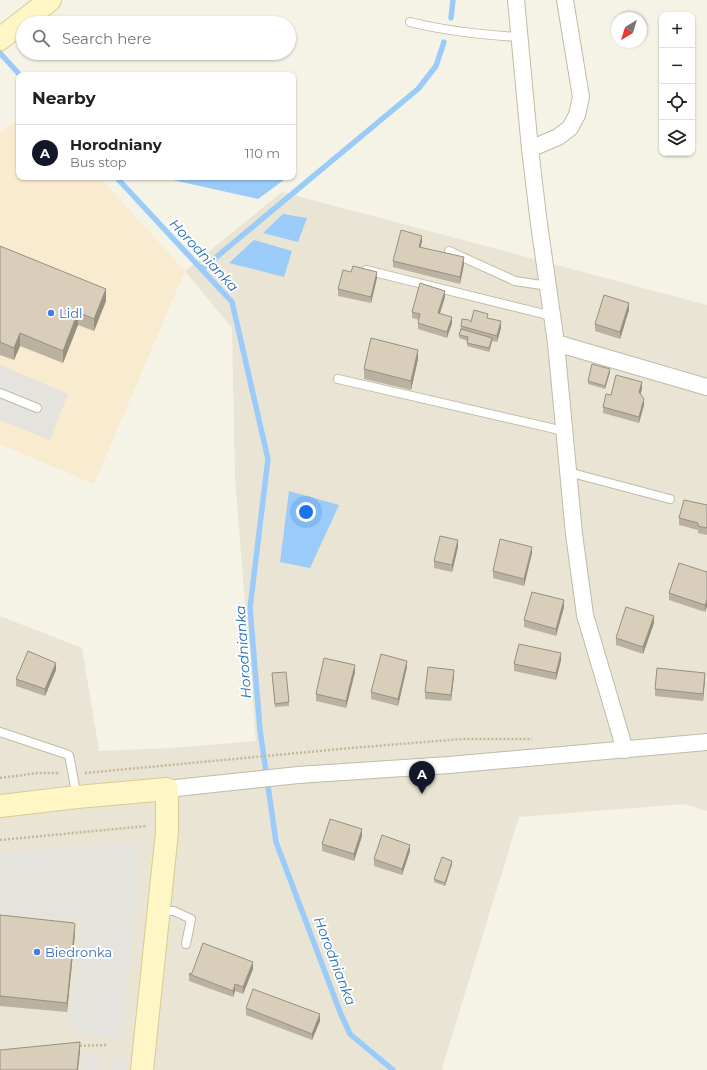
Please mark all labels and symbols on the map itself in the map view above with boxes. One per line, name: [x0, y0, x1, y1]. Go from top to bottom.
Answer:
north arrow: [611, 12, 647, 48]
water label: Horodnianka: [166, 215, 242, 295]
place label: Lidl: [59, 305, 82, 321]
marker: Lidl: [46, 308, 56, 318]
your location: [296, 502, 316, 522]
water label: Horodnianka: [231, 605, 255, 699]
pin: A: [409, 761, 435, 794]
water label: Horodnianka: [310, 914, 360, 1008]
place label: Biedronka: [45, 944, 112, 960]
marker: Biedronka: [32, 947, 42, 957]

